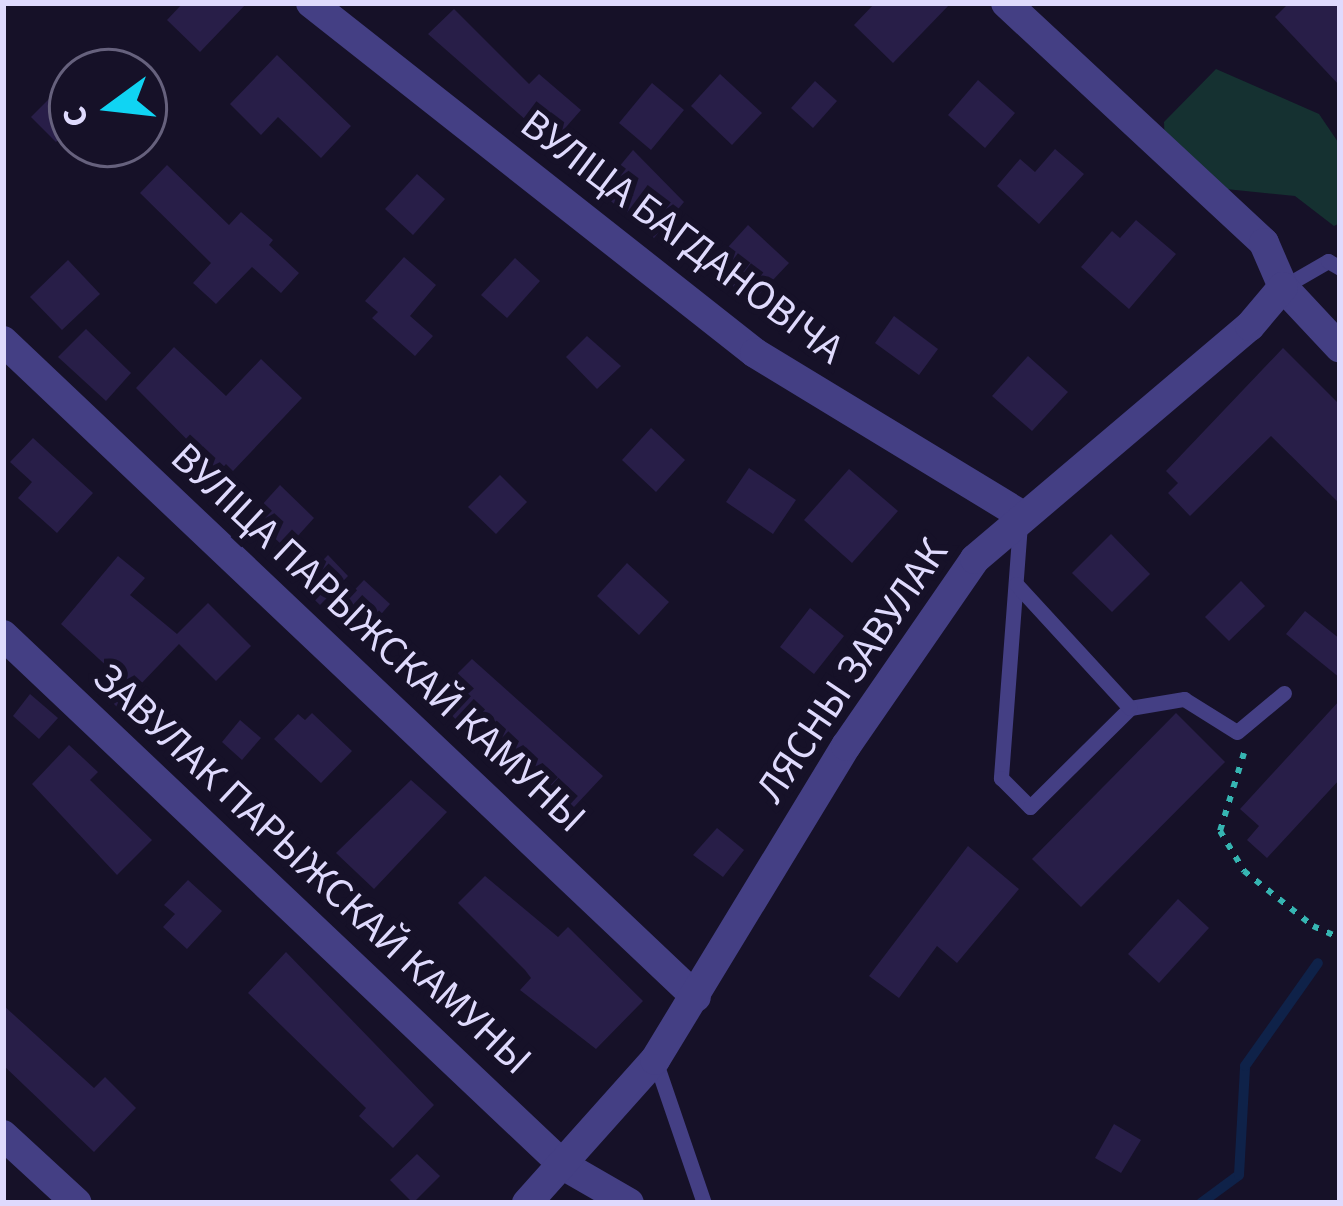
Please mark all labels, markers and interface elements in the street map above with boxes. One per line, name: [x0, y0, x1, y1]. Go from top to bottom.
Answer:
north arrow: [48, 48, 168, 168]
street label: ВУЛІЦА БАГДАНОВІЧА: [511, 99, 853, 375]
text: С: [50, 101, 101, 132]
street label: ВУЛІЦА ПАРЫЖСКАЙ КАМУНЫ: [160, 433, 596, 843]
street label: ЛЯСНЫ ЗАВУЛАК: [745, 529, 959, 813]
street label: ЗАВУЛАК ПАРЫЖСКАЙ КАМУНЫ: [83, 653, 541, 1085]

